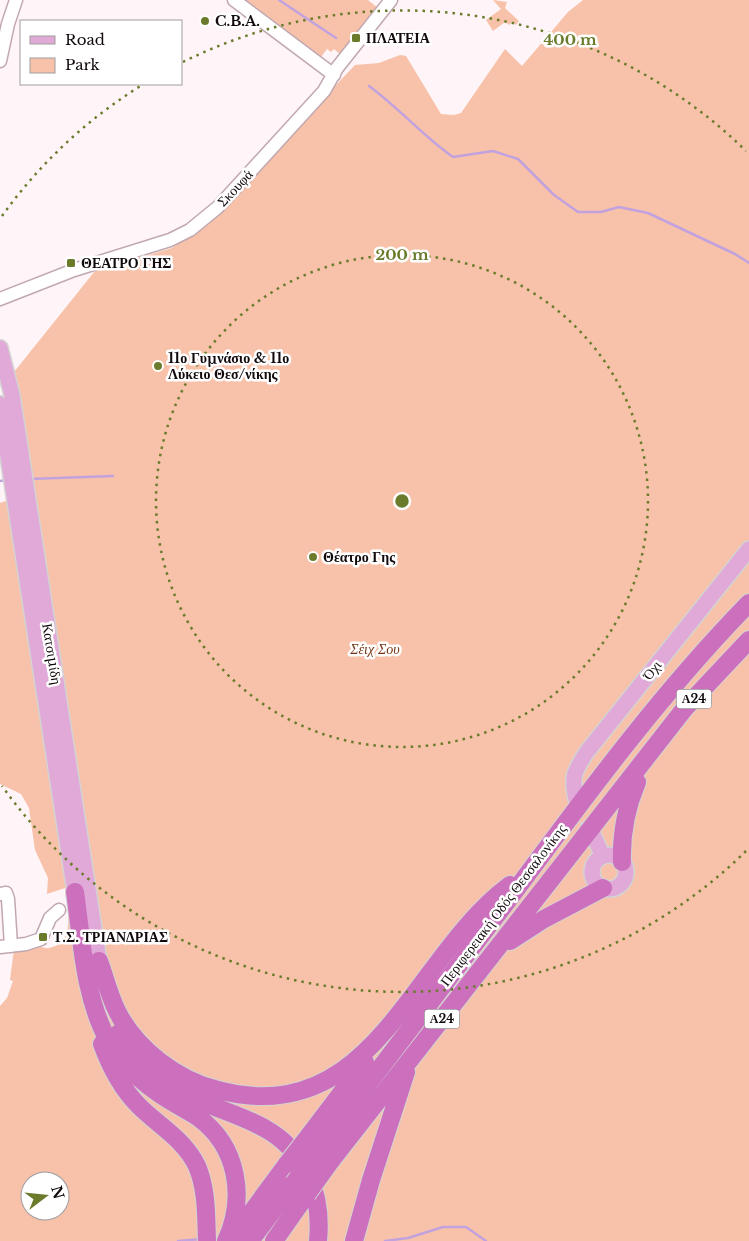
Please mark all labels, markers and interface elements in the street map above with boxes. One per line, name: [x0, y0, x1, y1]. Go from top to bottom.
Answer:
place label: C.B.A.: [215, 12, 260, 30]
marker: C.B.A.: [199, 15, 211, 27]
legend: [20, 20, 182, 85]
place label: ΠΛΑΤΕΙΑ: [366, 29, 431, 47]
text: Road: [65, 30, 105, 49]
text: 400 m: [543, 30, 597, 49]
marker: ΠΛΑΤΕΙΑ: [350, 32, 362, 44]
text: Park: [65, 55, 101, 74]
street label: Σκουφά: [213, 165, 257, 210]
text: 200 m: [376, 245, 429, 264]
place label: ΘΕΑΤΡΟ ΓΗΣ: [81, 254, 171, 272]
marker: ΘΕΑΤΡΟ ΓΗΣ: [65, 257, 77, 269]
place label: 11ο Γυμνάσιο & 11ο Λύκειο Θεσ/νίκης: [168, 349, 289, 383]
marker: 11ο Γυμνάσιο & 11ο Λύκειο Θεσ/νίκης: [152, 360, 164, 372]
centre of rings: [393, 492, 411, 510]
place label: Θέατρο Γης: [323, 548, 396, 566]
marker: Θέατρο Γης: [307, 551, 319, 563]
street label: Κατσιμίδη: [38, 622, 66, 686]
park label: Σέιχ Σου: [349, 640, 400, 658]
street label: Όχι: [638, 656, 665, 684]
road number: Α24: [676, 690, 712, 709]
street label: Περιφερειακή Οδός Θεσσαλονίκης: [436, 820, 570, 990]
place label: Τ.Σ. ΤΡΙΑΝΔΡΙΑΣ: [53, 928, 168, 946]
marker: Τ.Σ. ΤΡΙΑΝΔΡΙΑΣ: [37, 931, 49, 943]
road number: Α24: [424, 1010, 460, 1028]
north arrow: [20, 1171, 70, 1221]
text: N: [47, 1184, 68, 1201]

